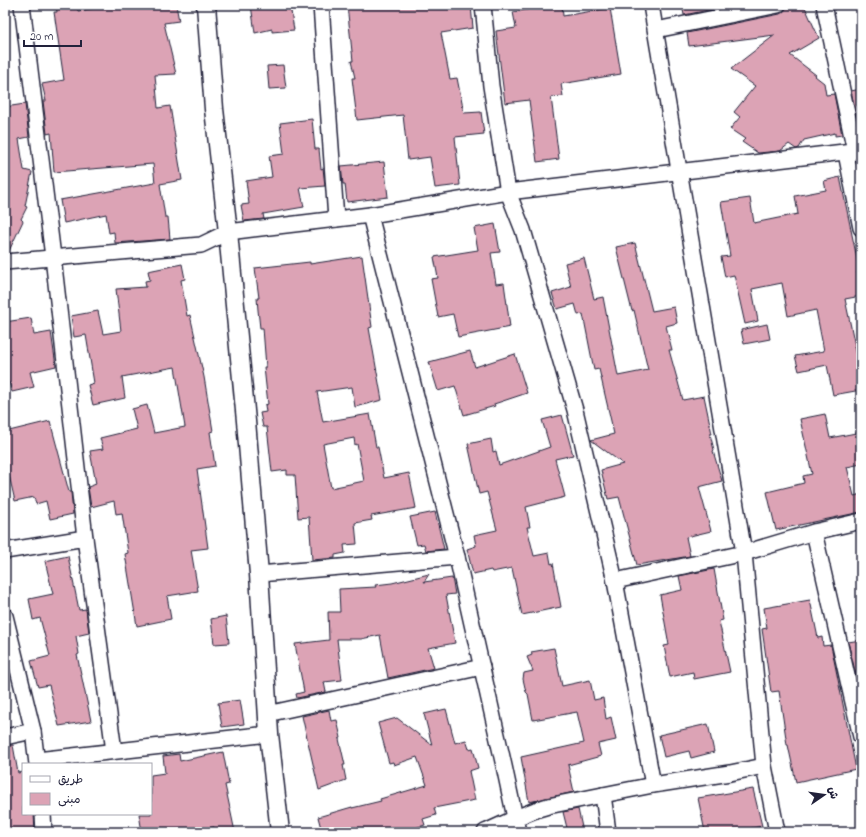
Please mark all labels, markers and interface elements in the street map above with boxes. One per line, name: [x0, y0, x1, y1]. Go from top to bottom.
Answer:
scale bar: [24, 22, 81, 48]
text: 20 m: [30, 28, 53, 46]
legend: [22, 763, 152, 815]
text: طريق: [58, 771, 83, 789]
north arrow: [804, 775, 844, 815]
text: ش: [824, 785, 842, 801]
text: مبنى: [58, 791, 81, 809]

